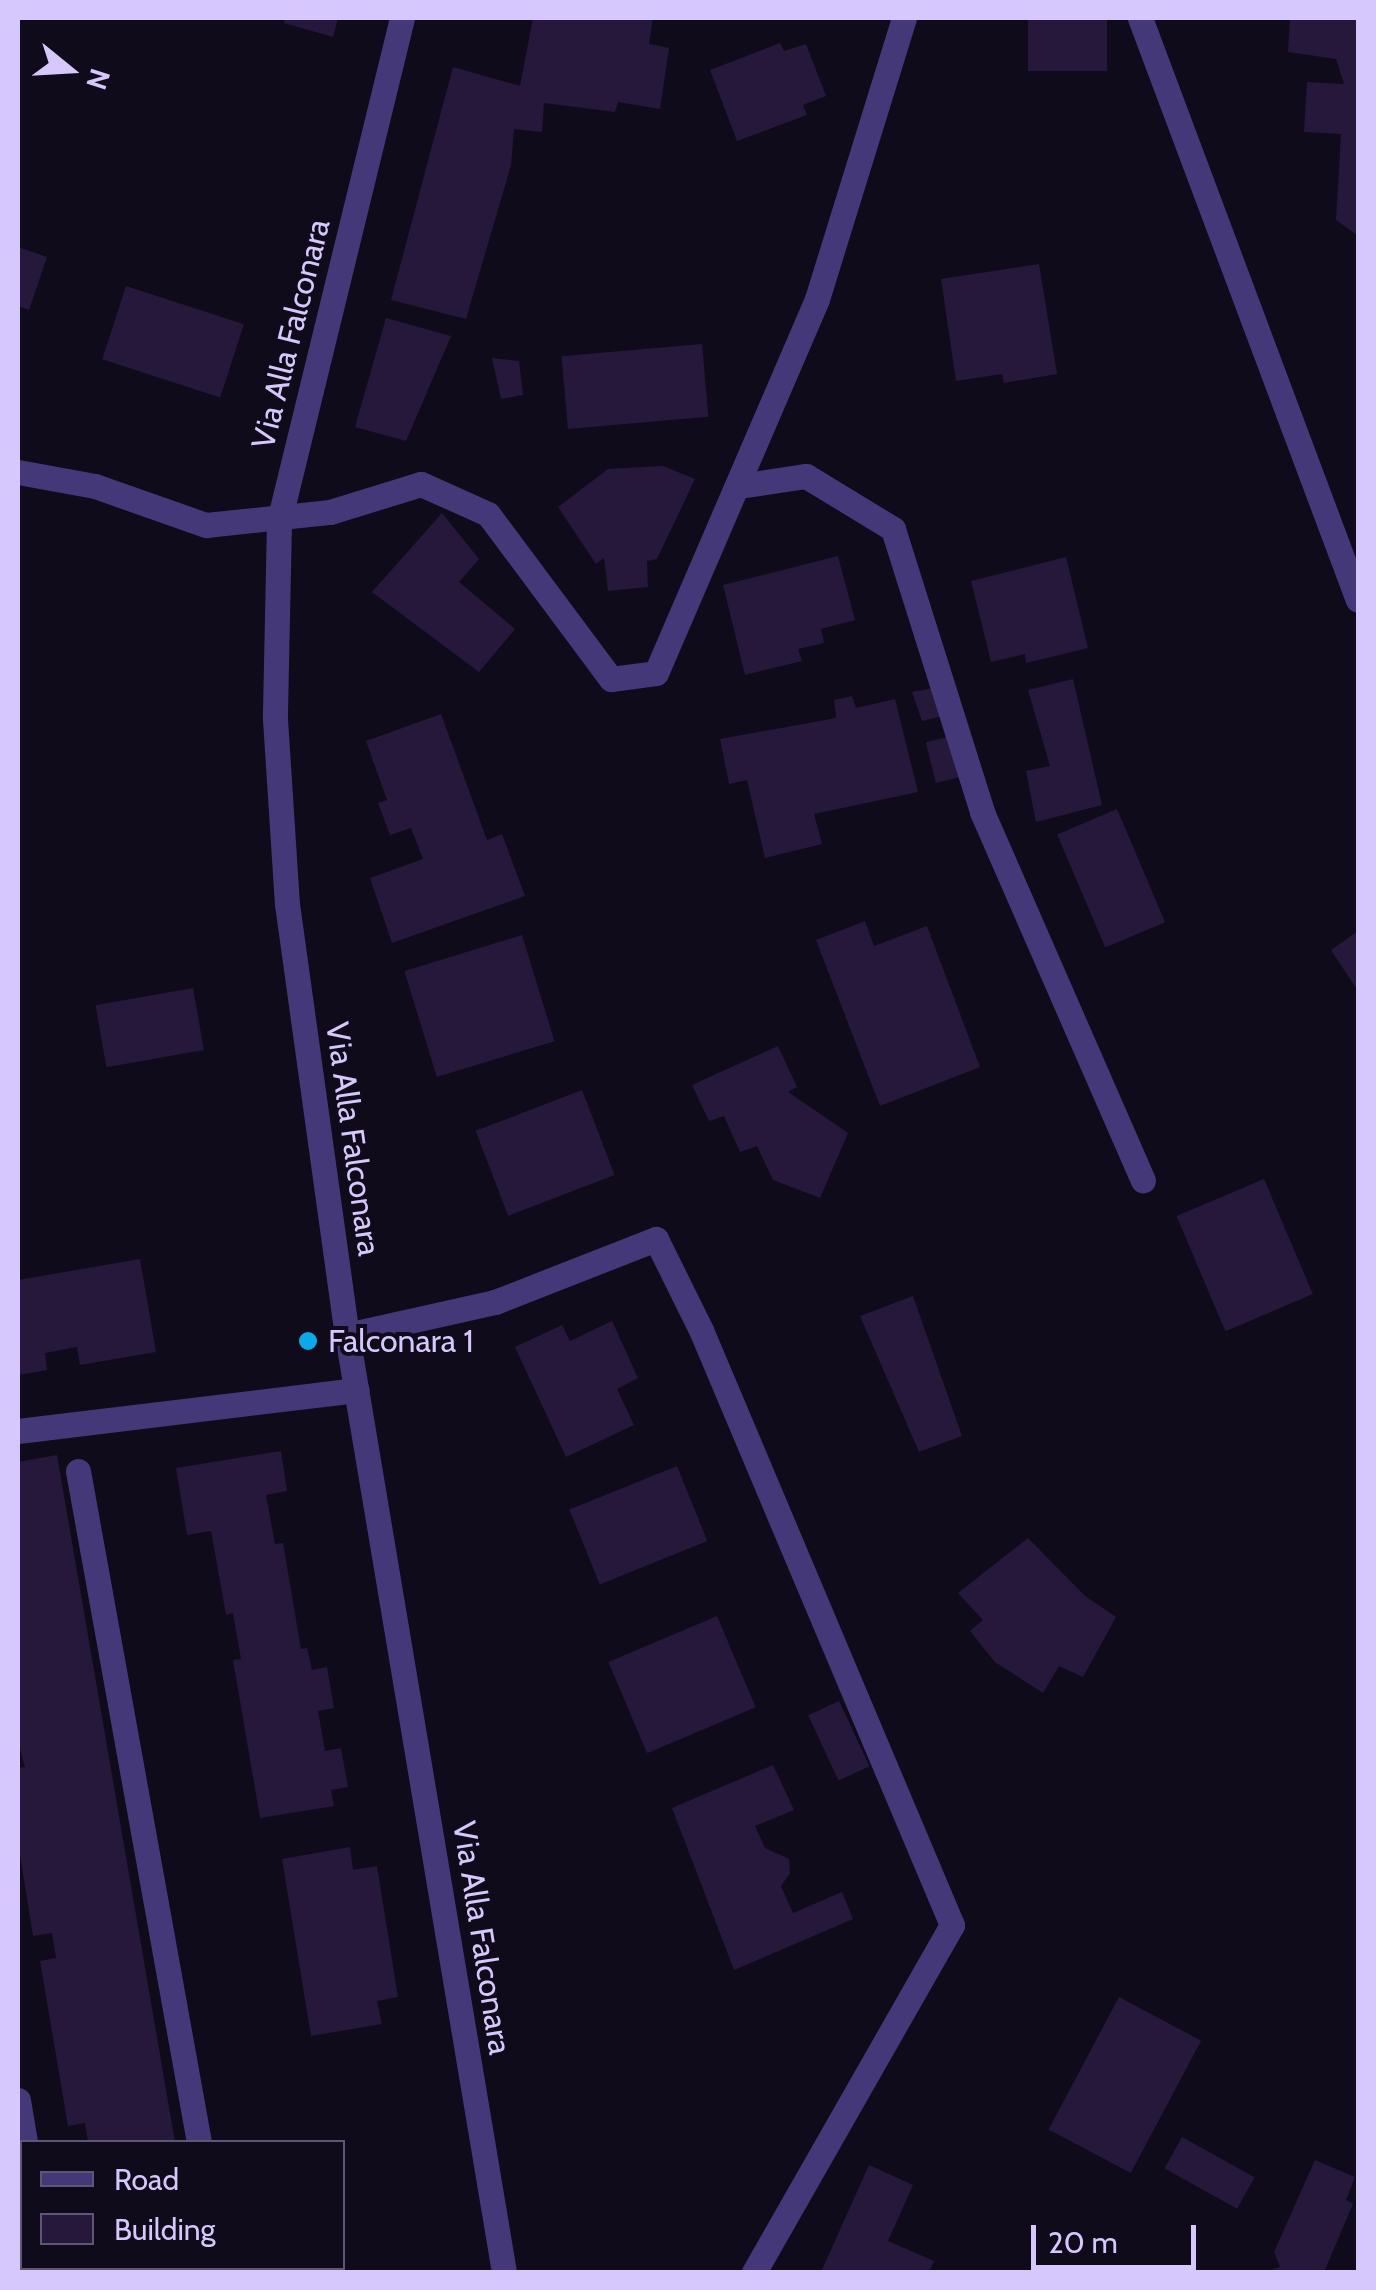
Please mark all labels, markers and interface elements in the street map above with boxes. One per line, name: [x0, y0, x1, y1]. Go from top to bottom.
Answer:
north arrow: [20, 20, 120, 120]
text: N: [79, 65, 118, 94]
street label: Via Alla Falconara: [244, 215, 338, 453]
street label: Via Alla Falconara: [318, 1020, 388, 1258]
place label: Falconara 1: [328, 1322, 474, 1360]
marker: Falconara 1: [297, 1330, 319, 1352]
street label: Via Alla Falconara: [445, 1819, 519, 2057]
legend: [20, 2140, 345, 2270]
text: Road: [114, 2161, 179, 2198]
scale bar: [1036, 2205, 1201, 2267]
text: Building: [114, 2211, 216, 2248]
text: 20 m: [1048, 2224, 1118, 2261]

